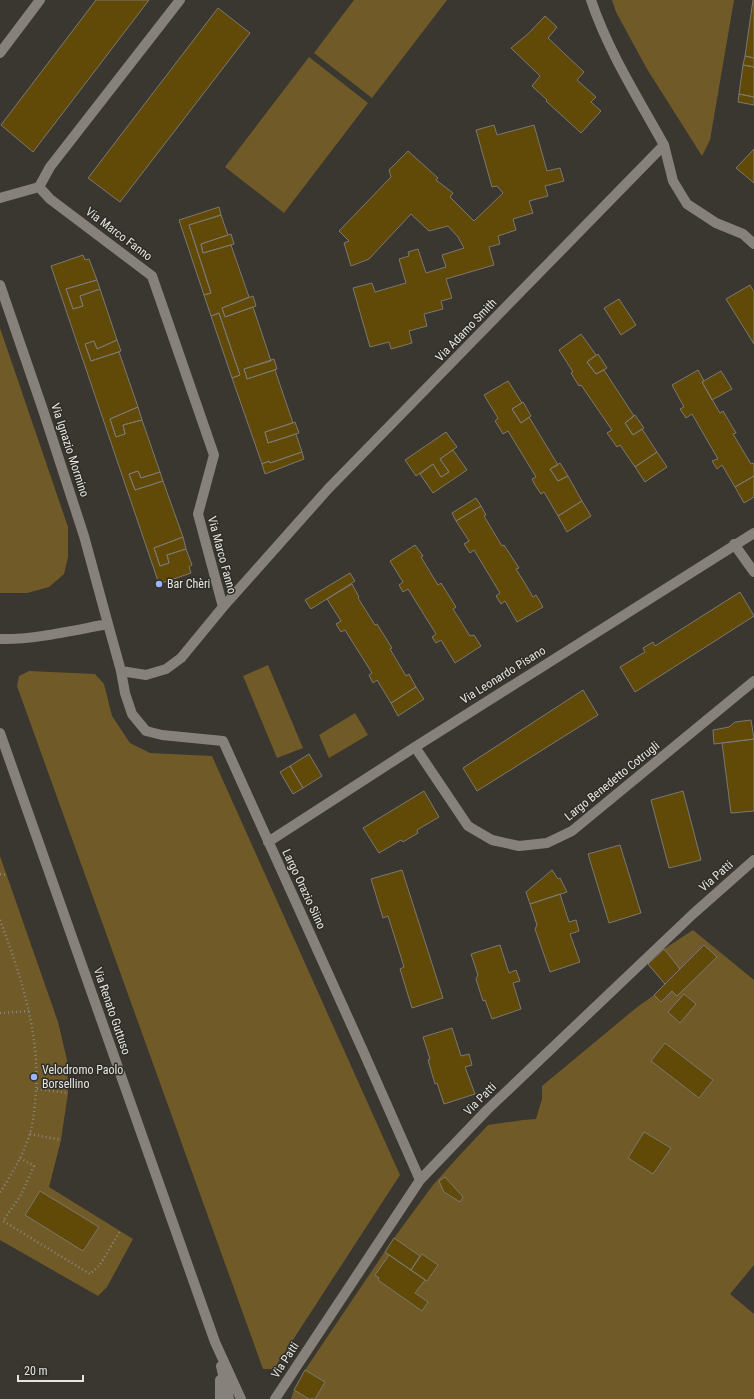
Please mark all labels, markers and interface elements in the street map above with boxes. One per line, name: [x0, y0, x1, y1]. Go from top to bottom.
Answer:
street label: Via Marco Fanno: [83, 204, 155, 264]
street label: Via Adamo Smith: [433, 296, 500, 364]
street label: Via Ignazio Mormino: [48, 401, 92, 499]
street label: Via Marco Fanno: [205, 515, 239, 595]
place label: Bar Chèri: [167, 577, 210, 591]
marker: Bar Chèri: [154, 579, 164, 589]
street label: Via Leonardo Pisano: [458, 643, 548, 707]
street label: Largo Benedetto Cotrugli: [562, 738, 662, 824]
street label: Largo Orazio Siino: [279, 847, 329, 931]
street label: Via Patti: [696, 858, 736, 894]
street label: Via Renato Guttuso: [91, 966, 133, 1056]
place label: Velodromo Paolo Borsellino: [42, 1063, 123, 1091]
marker: Velodromo Paolo Borsellino: [29, 1072, 39, 1082]
street label: Via Patti: [461, 1080, 499, 1118]
street label: Via Patti: [268, 1339, 302, 1381]
scale bar: [18, 1357, 83, 1383]
text: 20 m: [24, 1364, 48, 1378]

